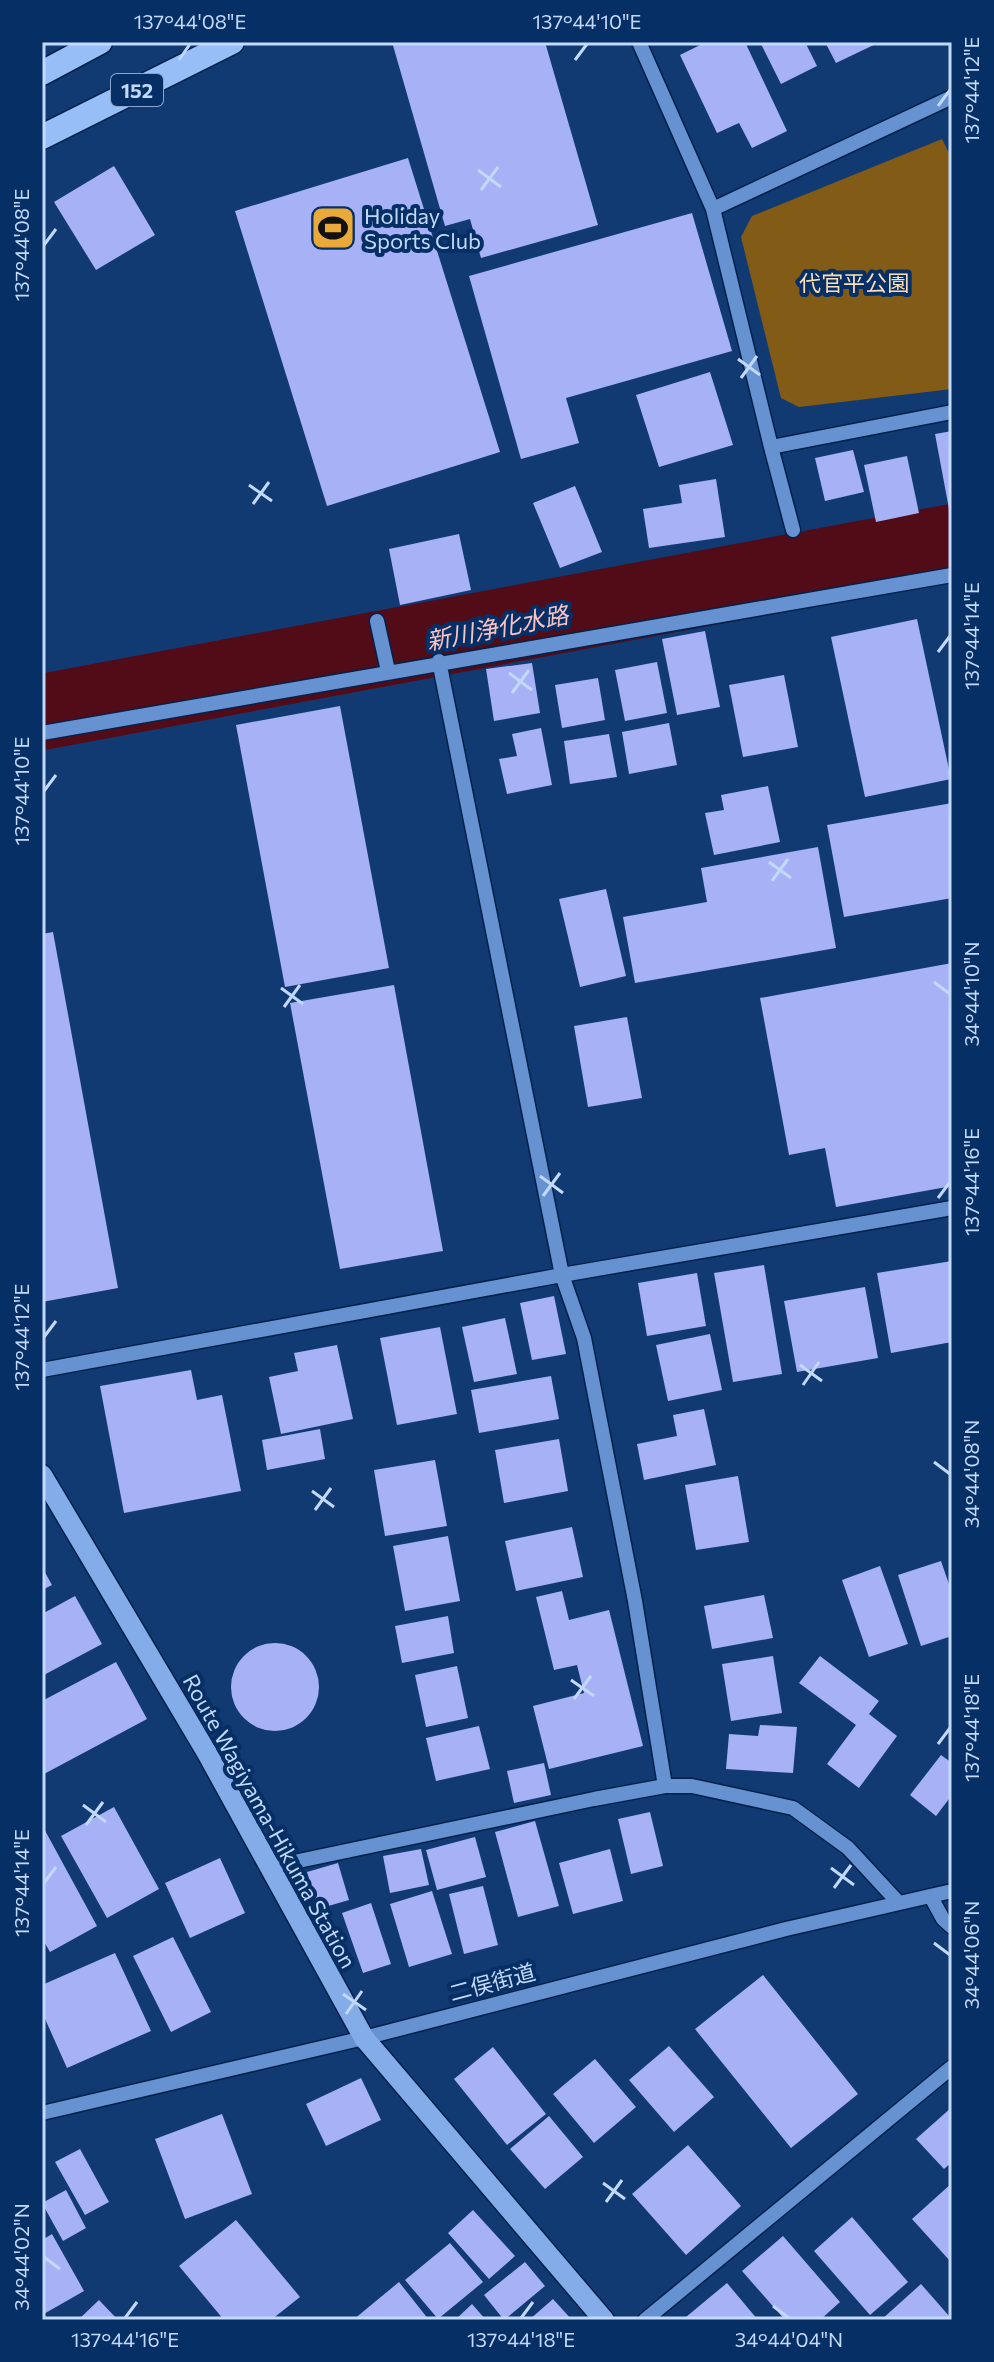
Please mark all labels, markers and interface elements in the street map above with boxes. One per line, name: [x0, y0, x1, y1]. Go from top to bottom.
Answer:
text: 137°44'08"E: [134, 9, 246, 33]
text: 137°44'10"E: [533, 9, 641, 33]
text: 137°44'12"E: [959, 37, 983, 144]
road number: 152: [111, 74, 163, 106]
text: 137°44'08"E: [9, 189, 33, 301]
place label: Holiday Sports Club: [364, 202, 481, 254]
sports icon: Holiday Sports Club: [309, 204, 357, 252]
park label: 代官平公園: [799, 269, 909, 296]
text: 137°44'14"E: [959, 582, 983, 690]
water label: 新川浄化水路: [424, 599, 572, 655]
text: 137°44'10"E: [9, 737, 33, 845]
text: 34°44'10"N: [959, 942, 983, 1046]
text: 137°44'16"E: [959, 1128, 983, 1236]
text: 137°44'12"E: [9, 1284, 33, 1391]
text: 34°44'08"N: [959, 1420, 983, 1528]
street label: Route Wagiyama-Hikuma Station: [178, 1669, 362, 1973]
text: 137°44'18"E: [959, 1674, 983, 1782]
text: 137°44'14"E: [9, 1829, 33, 1937]
text: 34°44'06"N: [959, 1901, 983, 2009]
street label: 二俣街道: [446, 1958, 538, 2006]
text: 34°44'02"N: [9, 2203, 33, 2311]
text: 137°44'16"E: [71, 2327, 179, 2351]
text: 137°44'18"E: [467, 2327, 575, 2351]
text: 34°44'04"N: [735, 2327, 843, 2351]

